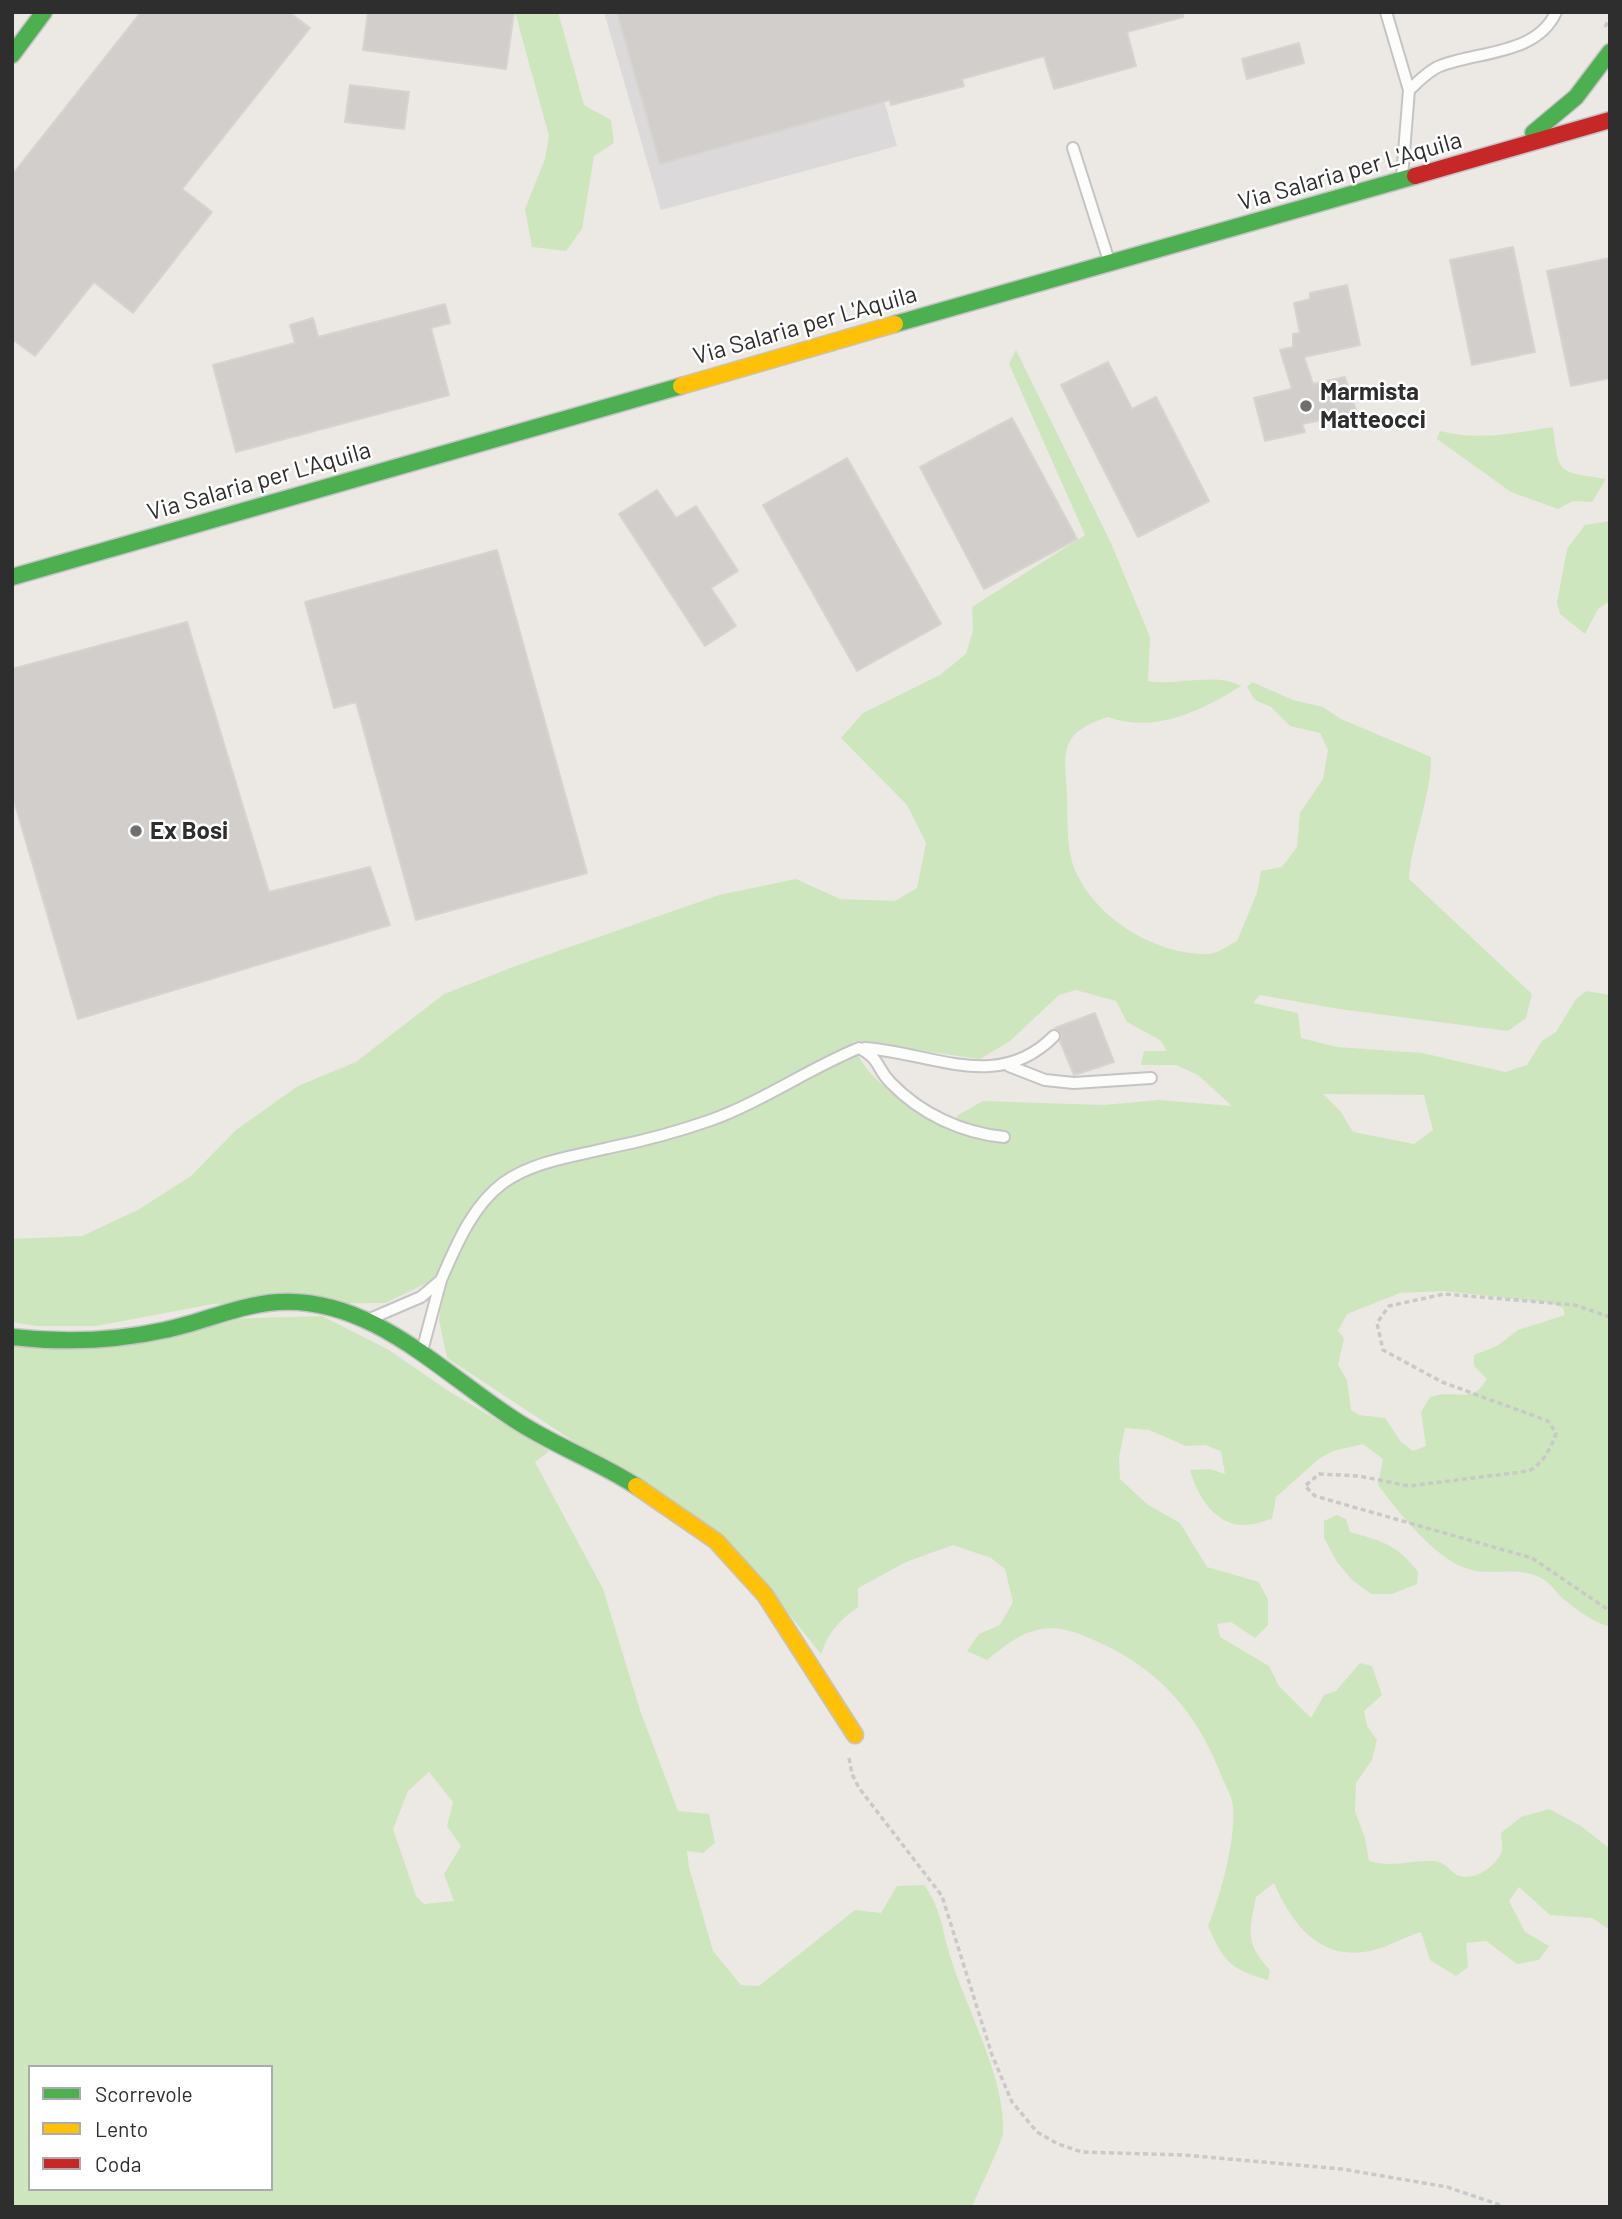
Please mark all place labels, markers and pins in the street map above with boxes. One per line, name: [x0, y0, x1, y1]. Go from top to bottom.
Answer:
place label: Marmista Matteocci: [1320, 378, 1426, 434]
marker: Marmista Matteocci: [1298, 398, 1314, 414]
place label: Ex Bosi: [150, 817, 228, 845]
marker: Ex Bosi: [128, 823, 144, 839]

